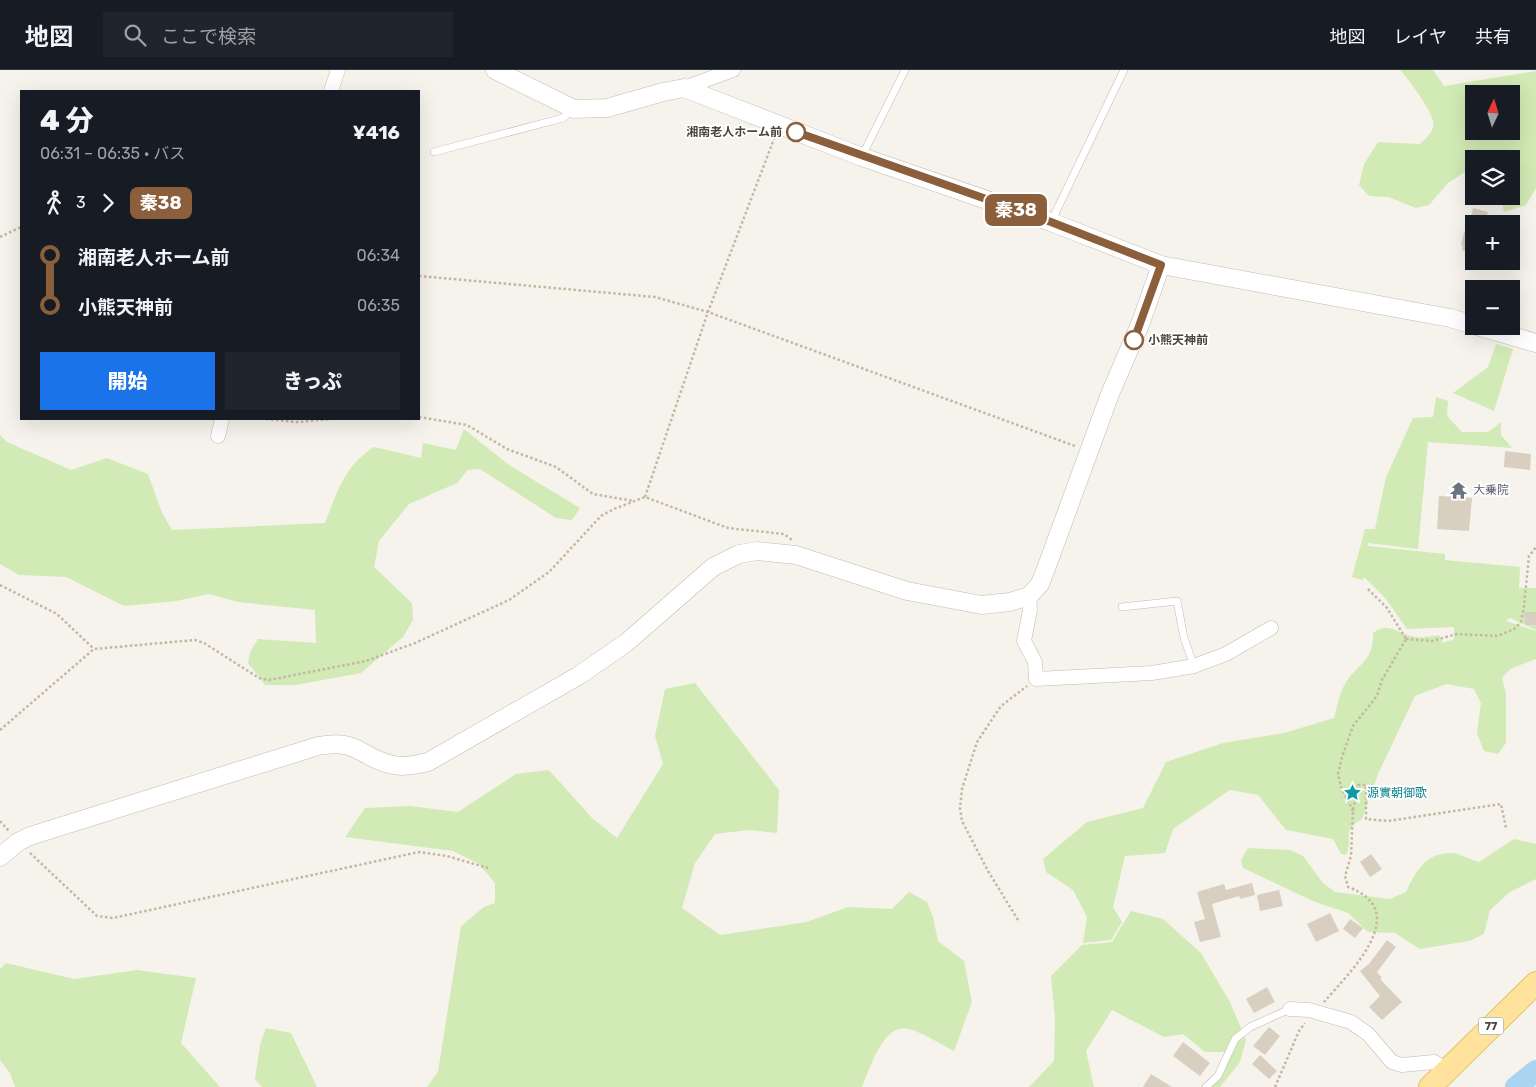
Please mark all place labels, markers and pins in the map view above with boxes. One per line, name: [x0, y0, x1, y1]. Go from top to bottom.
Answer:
marker: 湘南老人ホーム前: [786, 122, 806, 142]
place label: 湘南老人ホーム前: [686, 125, 782, 139]
marker: 小熊天神前: [1124, 330, 1144, 350]
place label: 小熊天神前: [1148, 333, 1208, 347]
temple icon: 大乗院: [1449, 480, 1469, 500]
place label: 大乗院: [1473, 483, 1509, 497]
place icon: 源實朝御歌: [1343, 783, 1363, 803]
place label: 源實朝御歌: [1367, 786, 1427, 800]

